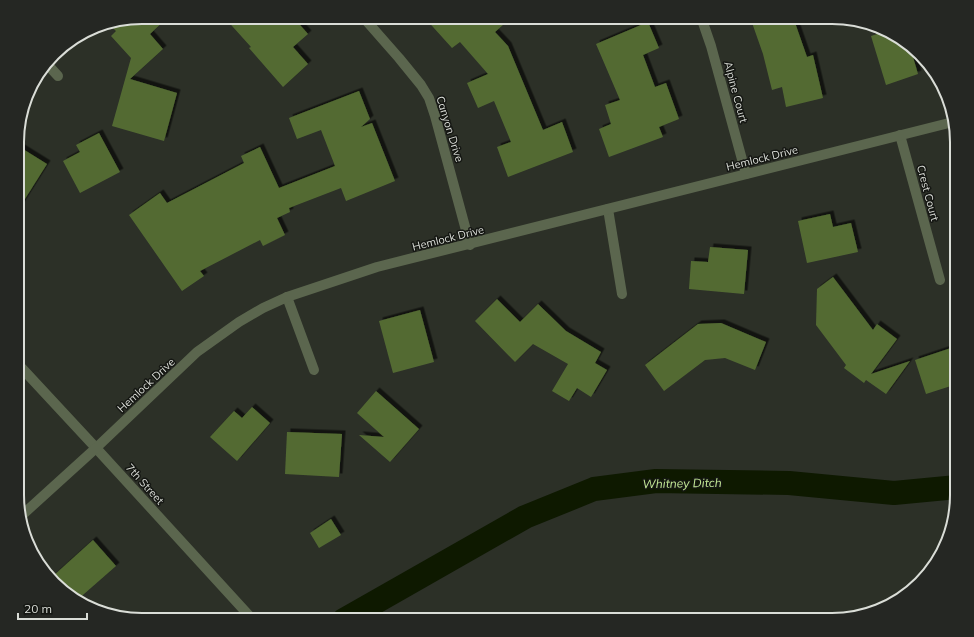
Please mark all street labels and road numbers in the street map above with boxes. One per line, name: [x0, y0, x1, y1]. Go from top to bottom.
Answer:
street label: Alpine Court: [721, 60, 751, 124]
street label: Canyon Drive: [433, 94, 467, 164]
street label: Hemlock Drive: [725, 142, 799, 174]
street label: Crest Court: [914, 163, 942, 223]
street label: Hemlock Drive: [411, 222, 485, 254]
street label: Hemlock Drive: [114, 355, 178, 415]
street label: 7th Street: [123, 461, 167, 507]

